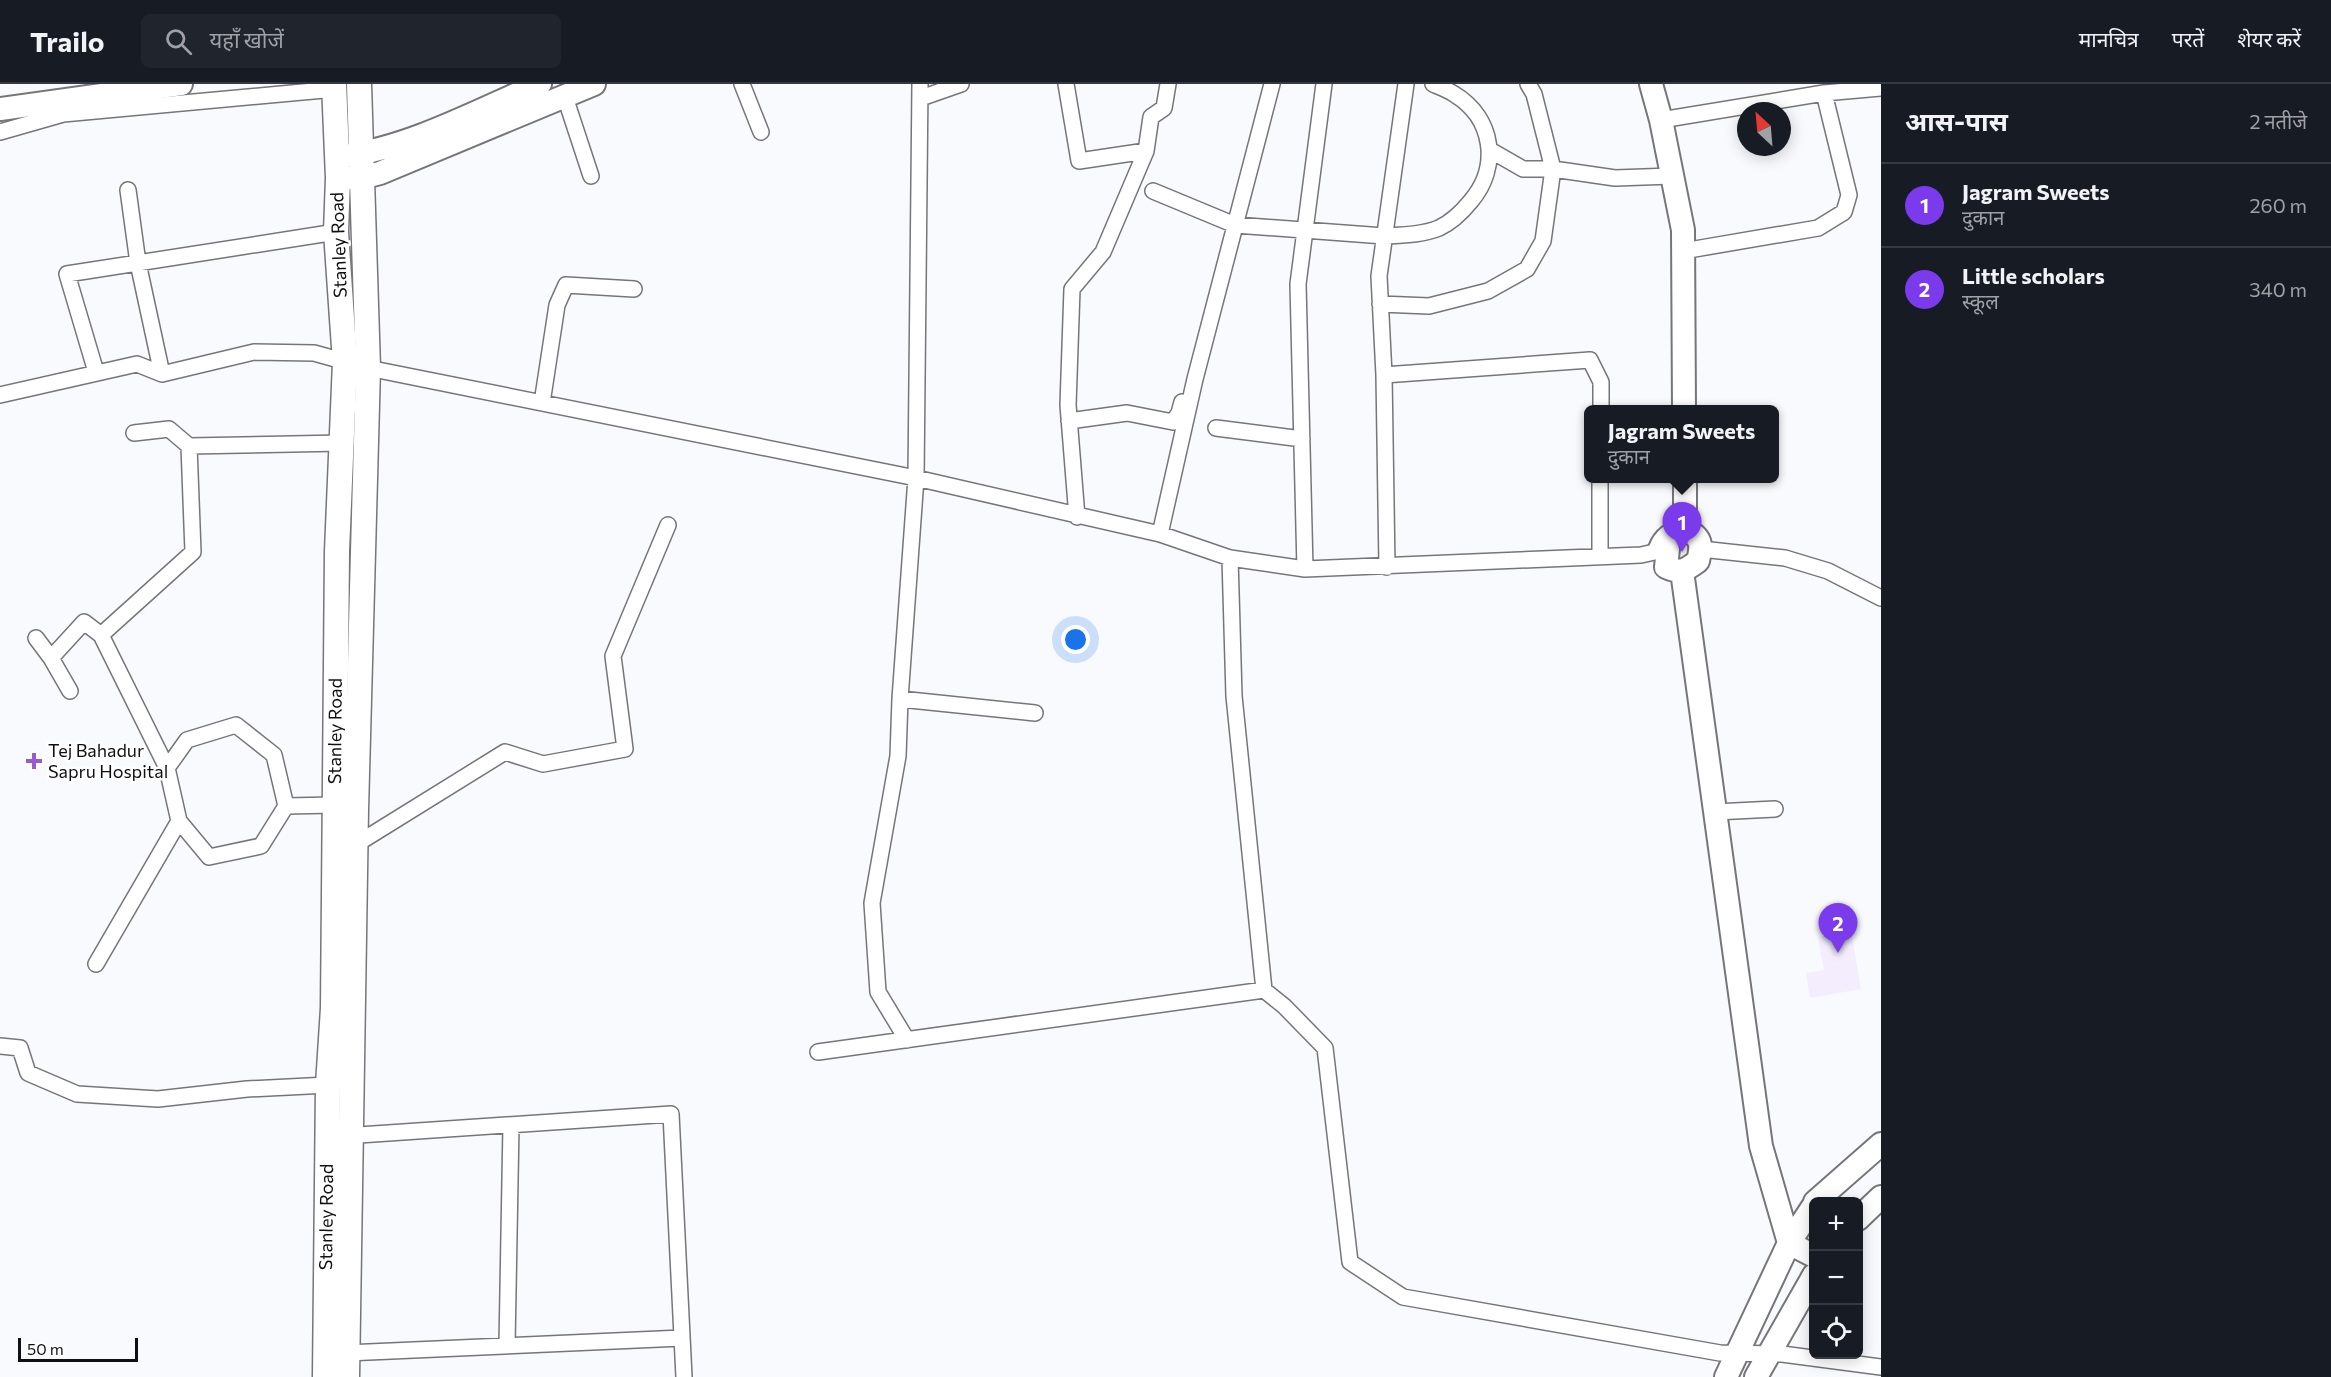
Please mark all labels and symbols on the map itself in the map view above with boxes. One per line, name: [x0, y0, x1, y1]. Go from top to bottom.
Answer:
north arrow: [1737, 102, 1791, 156]
street label: Stanley Road: [325, 192, 351, 298]
pin: 1: [1662, 502, 1702, 552]
your location: [1061, 625, 1090, 654]
street label: Stanley Road: [323, 678, 346, 784]
place label: Tej Bahadur Sapru Hospital: [48, 739, 168, 782]
marker: Tej Bahadur Sapru Hospital: [25, 752, 43, 770]
pin: 2: [1818, 904, 1858, 953]
street label: Stanley Road: [314, 1164, 337, 1270]
scale bar: [18, 1335, 138, 1362]

